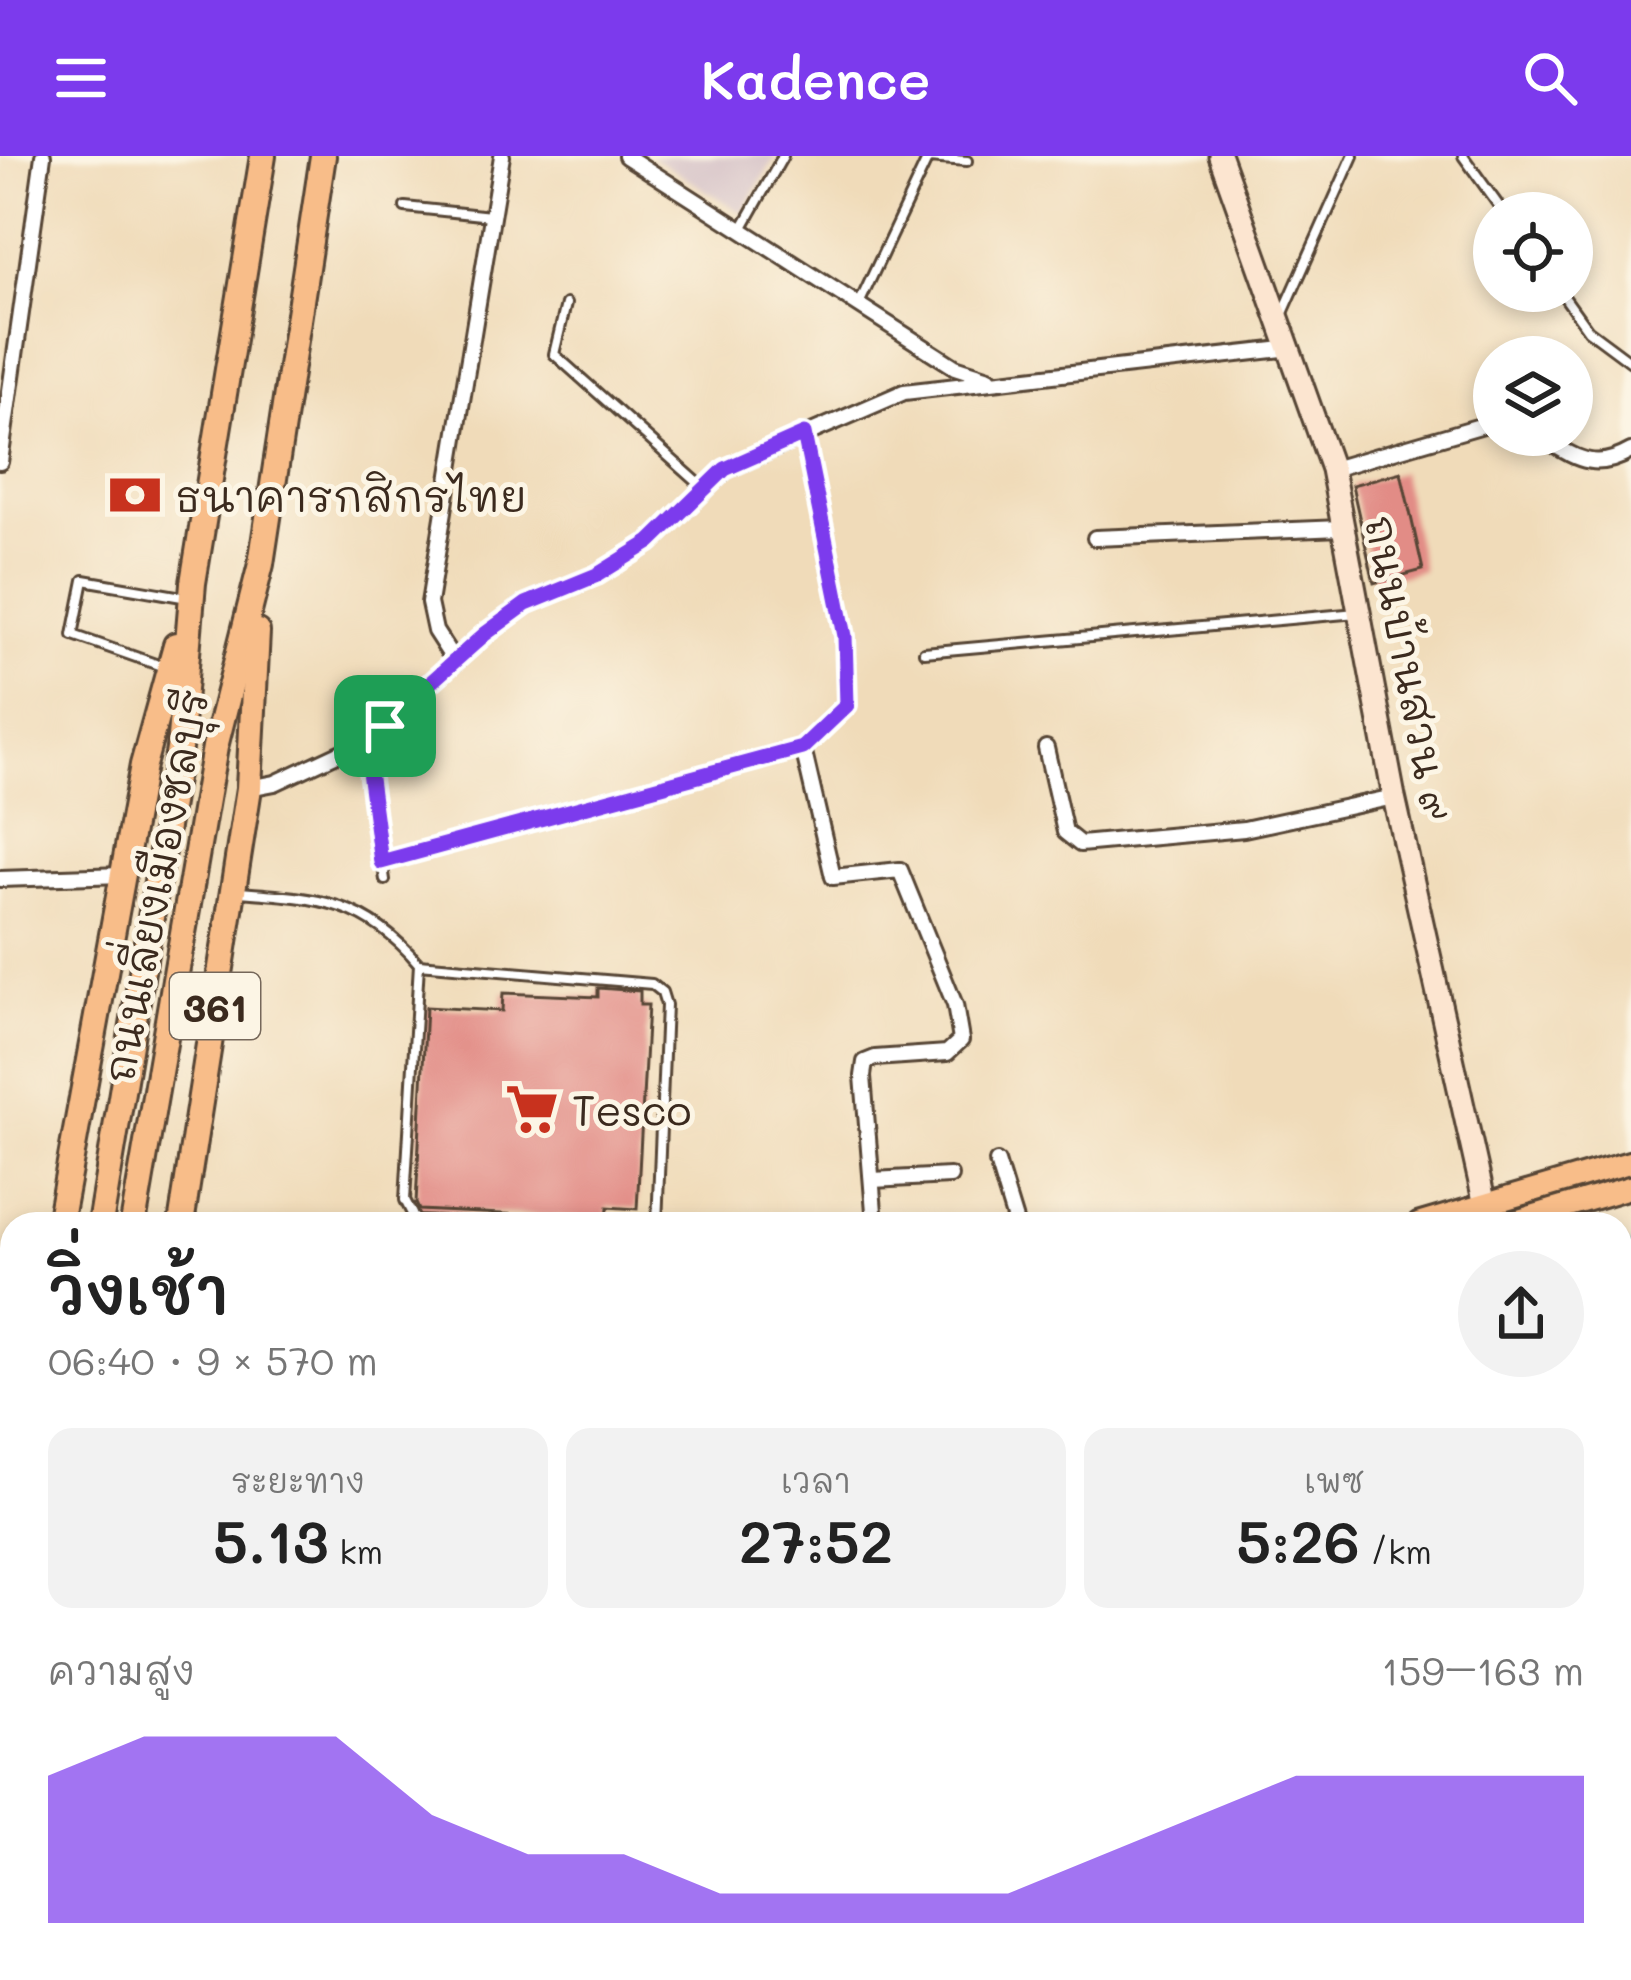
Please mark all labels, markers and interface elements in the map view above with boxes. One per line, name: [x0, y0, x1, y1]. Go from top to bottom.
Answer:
text: Kadence: [700, 43, 931, 114]
icon: menu: [48, 45, 114, 111]
icon: search: [1517, 45, 1583, 111]
map controls: [1473, 192, 1593, 456]
button: locate: [1473, 192, 1593, 312]
button: layers: [1473, 336, 1593, 456]
bank icon: ธนาคารกสิกรไทย: [106, 466, 164, 524]
place label: ธนาคารกสิกรไทย: [175, 468, 527, 523]
street label: ถนนบ้านสวน ๙: [1354, 510, 1466, 824]
pin: [334, 675, 436, 777]
street label: ถนนเลี่ยงเมืองชลบุรี: [78, 683, 226, 1088]
icon: arrive: [352, 693, 418, 759]
road number: 361: [170, 973, 260, 1039]
supermarket icon: Tesco: [503, 1080, 561, 1138]
place label: Tesco: [572, 1082, 691, 1137]
text: วิ่งเช้า: [48, 1246, 229, 1332]
button: share: [1458, 1251, 1584, 1377]
text: 06:40 · 9 × 570 m: [48, 1334, 378, 1385]
text: ระยะทาง: [231, 1458, 365, 1501]
text: เวลา: [781, 1458, 851, 1501]
text: เพซ: [1304, 1458, 1364, 1501]
text: 5.13: [213, 1501, 329, 1579]
text: 27:52: [739, 1501, 893, 1579]
text: 5:26: [1236, 1501, 1360, 1579]
text: km: [329, 1529, 383, 1572]
text: /km: [1360, 1529, 1432, 1572]
text: ความสูง: [48, 1644, 195, 1695]
text: 159–163 m: [1381, 1644, 1584, 1695]

